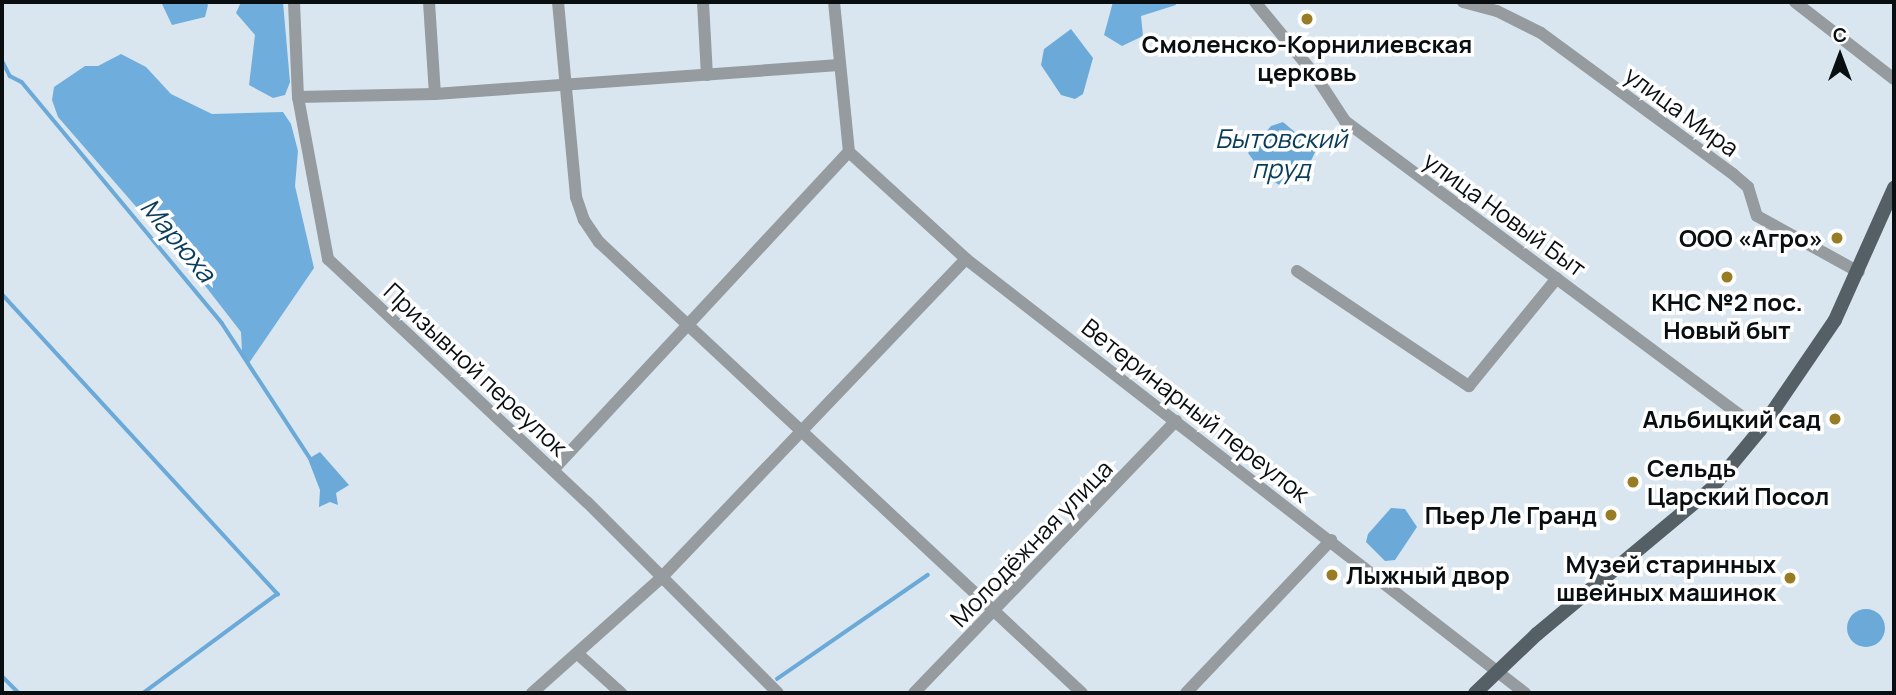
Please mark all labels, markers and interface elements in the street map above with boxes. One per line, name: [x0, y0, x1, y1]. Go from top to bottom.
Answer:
marker: Смоленско-Корнилиевская церковь: [1299, 11, 1315, 27]
north arrow: [1805, 21, 1875, 91]
text: С: [1833, 22, 1847, 48]
place label: Смоленско-Корнилиевская церковь: [1142, 30, 1472, 86]
street label: улица Мира: [1619, 60, 1745, 162]
water label: Бытовский пруд: [1215, 123, 1347, 184]
street label: улица Новый Быт: [1418, 146, 1592, 282]
water label: Марюха: [134, 192, 222, 288]
place label: ООО «Агро»: [1679, 224, 1823, 252]
marker: ООО «Агро»: [1829, 230, 1845, 246]
marker: КНС №2 пос. Новый быт: [1719, 269, 1735, 285]
street label: Призывной переулок: [378, 277, 574, 461]
place label: КНС №2 пос. Новый быт: [1651, 288, 1803, 344]
street label: Ветеринарный переулок: [1076, 312, 1316, 508]
place label: Альбицкий сад: [1643, 405, 1821, 433]
marker: Альбицкий сад: [1827, 411, 1843, 427]
street label: Молодёжная улица: [944, 454, 1118, 632]
place label: Сельдь Царский Посол: [1647, 454, 1829, 510]
marker: Сельдь Царский Посол: [1625, 474, 1641, 490]
place label: Пьер Ле Гранд: [1425, 501, 1597, 529]
marker: Пьер Ле Гранд: [1603, 507, 1619, 523]
place label: Музей старинных швейных машинок: [1556, 550, 1776, 606]
place label: Лыжный двор: [1346, 561, 1510, 589]
marker: Лыжный двор: [1324, 567, 1340, 583]
marker: Музей старинных швейных машинок: [1782, 570, 1798, 586]

